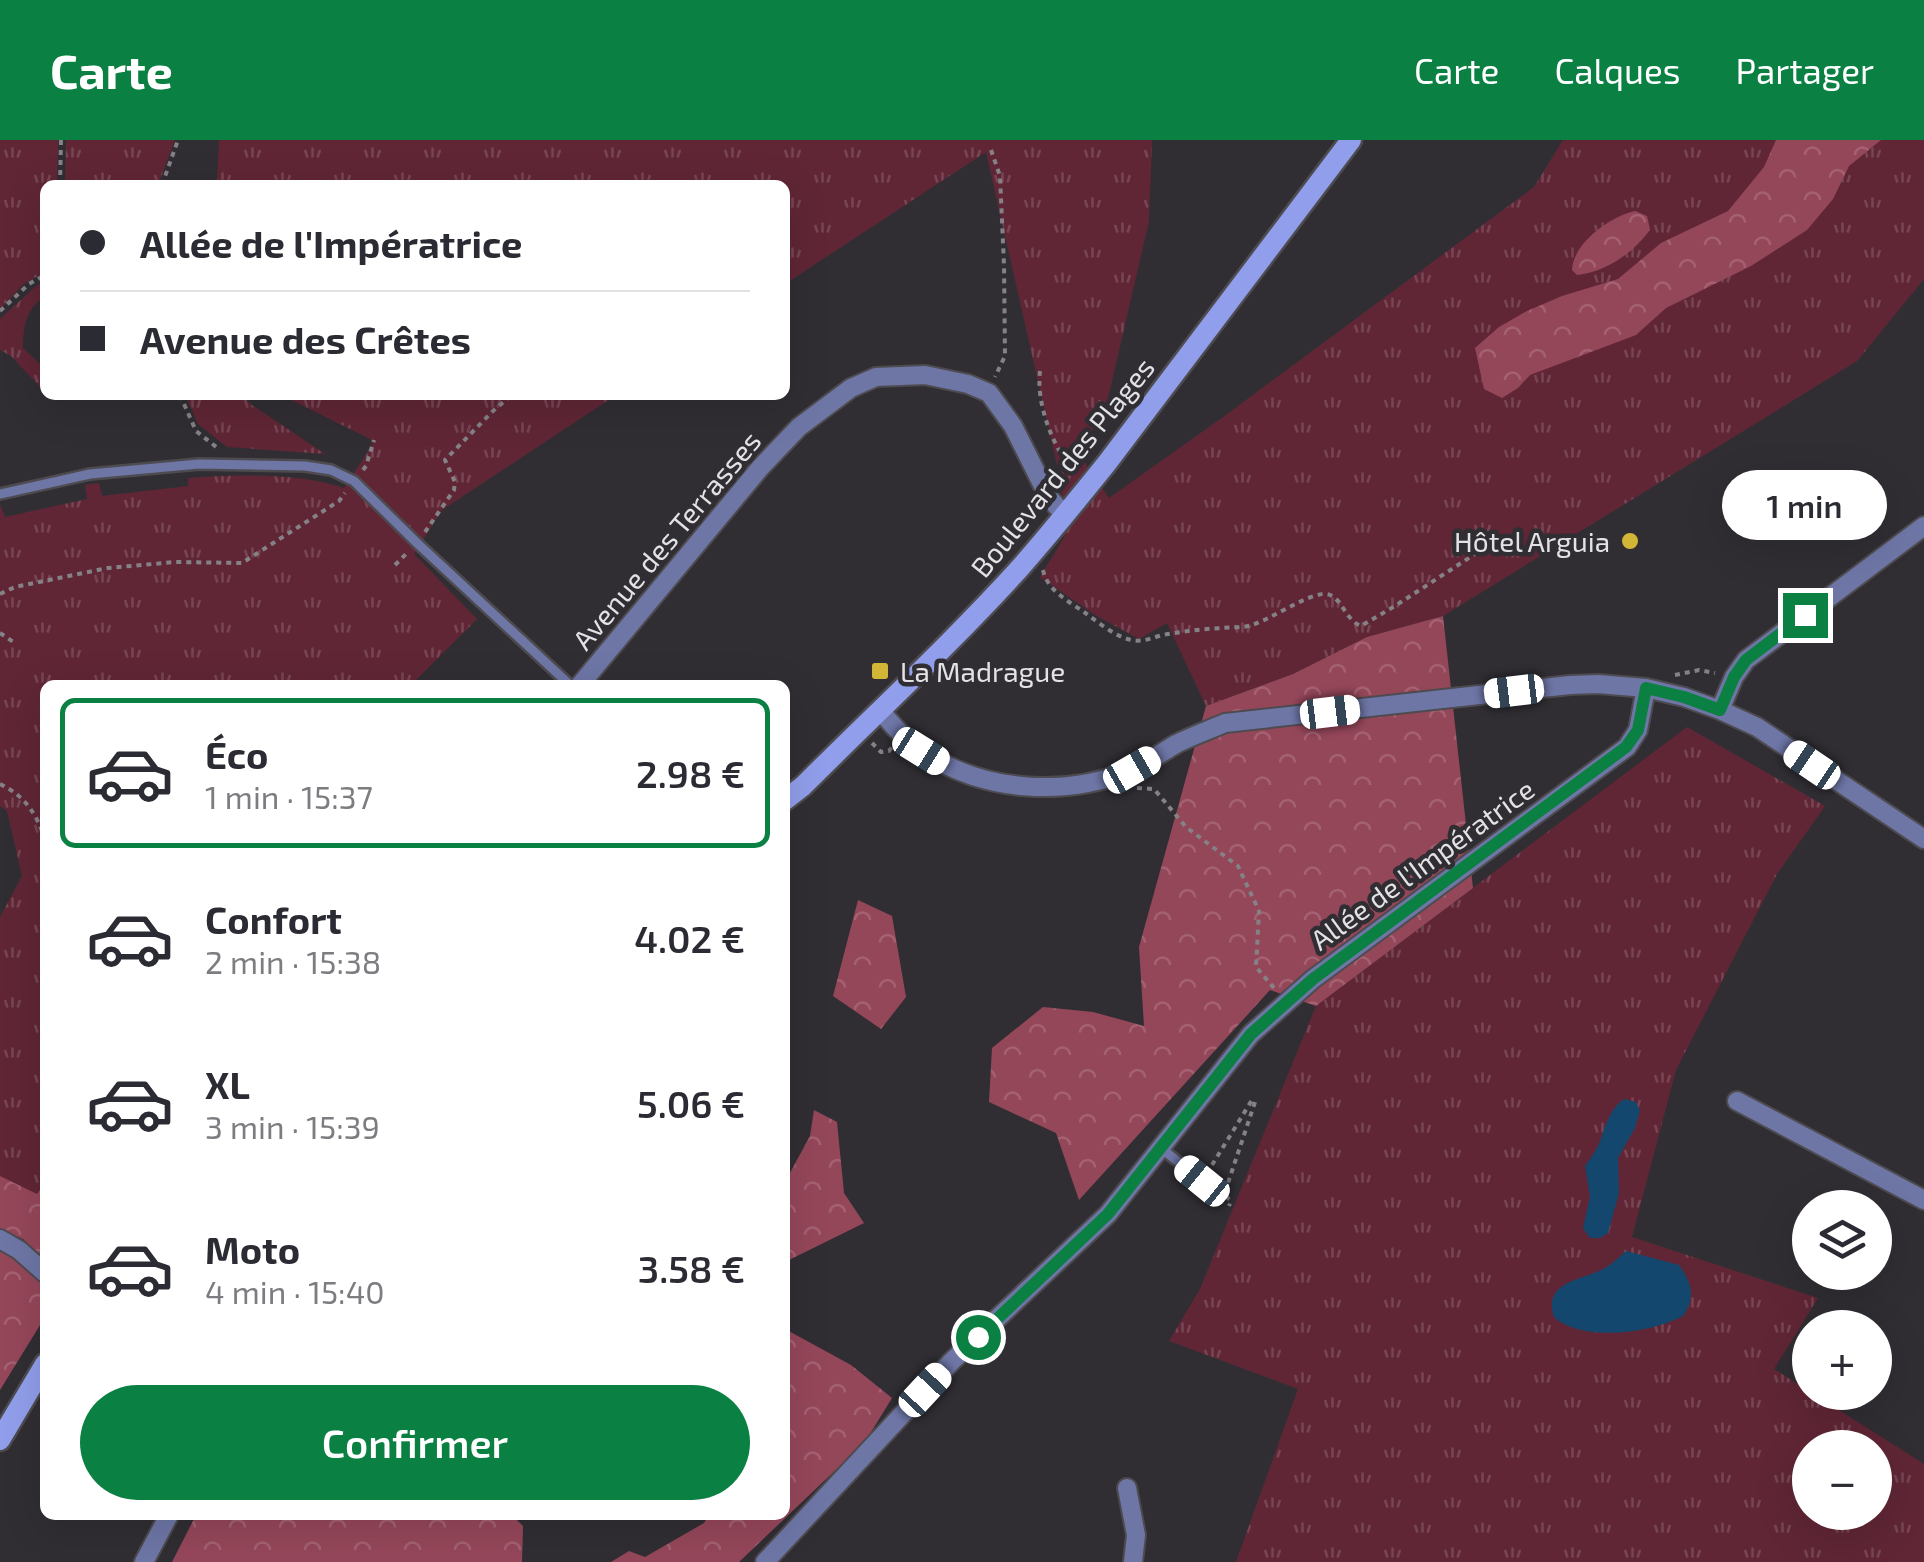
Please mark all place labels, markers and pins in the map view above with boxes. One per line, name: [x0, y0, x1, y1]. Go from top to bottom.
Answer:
place label: Hôtel Arguia: [1454, 524, 1610, 558]
marker: Hôtel Arguia: [1619, 530, 1641, 552]
place label: La Madrague: [900, 654, 1065, 688]
marker: La Madrague: [869, 660, 891, 682]

